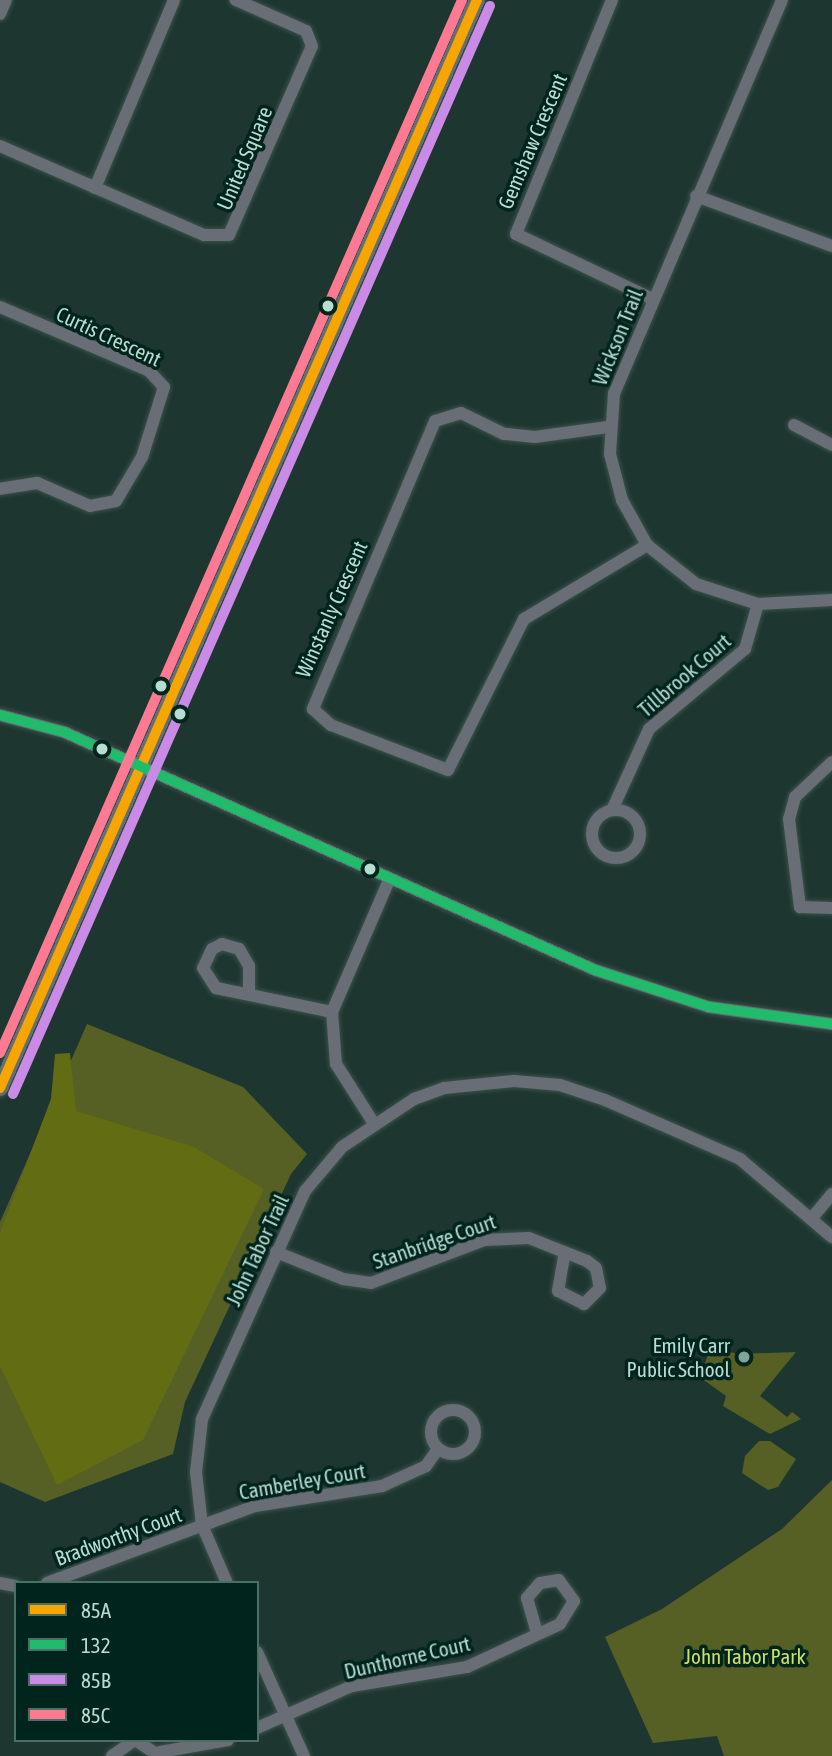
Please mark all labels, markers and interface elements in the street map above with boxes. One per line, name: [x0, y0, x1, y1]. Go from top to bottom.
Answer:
street label: Gemshaw Crescent: [492, 69, 572, 213]
street label: United Square: [211, 102, 277, 214]
street label: Wickson Trail: [586, 285, 648, 389]
unlabelled marker: [321, 299, 335, 313]
street label: Curtis Crescent: [53, 301, 165, 371]
street label: Winstanly Crescent: [290, 537, 372, 681]
street label: Tillbrook Court: [633, 628, 735, 722]
unlabelled marker: [154, 679, 168, 693]
unlabelled marker: [173, 707, 187, 721]
unlabelled marker: [95, 742, 109, 756]
unlabelled marker: [363, 862, 377, 876]
street label: John Tabor Trail: [220, 1190, 294, 1310]
street label: Stanbridge Court: [369, 1208, 499, 1274]
place label: Emily Carr Public School: [626, 1332, 730, 1382]
marker: Emily Carr Public School: [736, 1349, 752, 1365]
street label: Camberley Court: [237, 1458, 367, 1504]
street label: Bradworthy Court: [51, 1501, 185, 1571]
legend: [14, 1581, 259, 1742]
text: 85A: [81, 1598, 111, 1622]
street label: Dunthorne Court: [342, 1630, 472, 1684]
text: 132: [81, 1633, 111, 1657]
park label: John Tabor Park: [684, 1643, 806, 1669]
text: 85B: [81, 1668, 111, 1692]
text: 85C: [81, 1703, 110, 1727]

